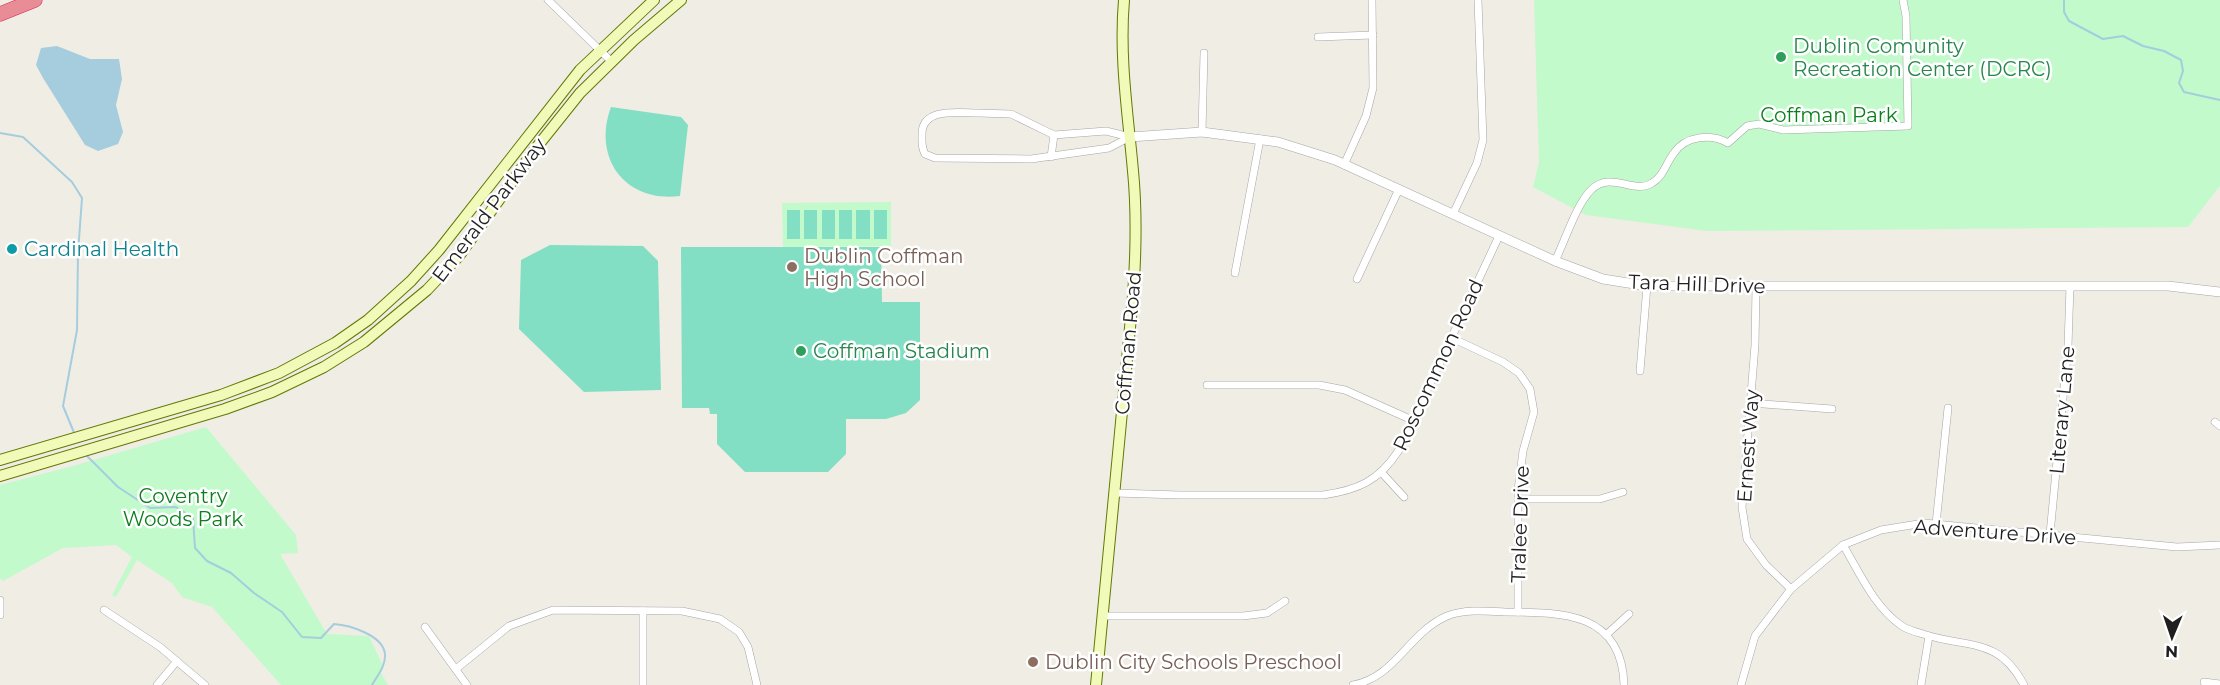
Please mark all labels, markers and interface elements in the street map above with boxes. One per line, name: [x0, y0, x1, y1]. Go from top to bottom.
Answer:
place label: Dublin Comunity Recreation Center (DCRC): [1793, 34, 2052, 81]
marker: Dublin Comunity Recreation Center (DCRC): [1774, 50, 1788, 64]
park label: Coffman Park: [1760, 103, 1898, 127]
street label: Emerald Parkway: [427, 133, 551, 287]
place label: Cardinal Health: [24, 237, 179, 261]
marker: Cardinal Health: [5, 242, 19, 256]
place label: Dublin Coffman High School: [804, 244, 963, 291]
marker: Dublin Coffman High School: [785, 260, 799, 274]
street label: Coffman Road: [1110, 270, 1146, 416]
street label: Tara Hill Drive: [1628, 270, 1766, 298]
street label: Roscommon Road: [1388, 275, 1488, 455]
place label: Coffman Stadium: [813, 339, 990, 363]
marker: Coffman Stadium: [794, 344, 808, 358]
street label: Literary Lane: [2044, 345, 2080, 475]
street label: Ernest Way: [1732, 388, 1764, 503]
street label: Tralee Drive: [1506, 465, 1534, 583]
park label: Coventry Woods Park: [123, 484, 243, 531]
street label: Adventure Drive: [1913, 514, 2077, 550]
north arrow: [2142, 607, 2202, 667]
text: N: [2165, 642, 2178, 661]
place label: Dublin City Schools Preschool: [1045, 650, 1342, 674]
marker: Dublin City Schools Preschool: [1026, 655, 1040, 669]

